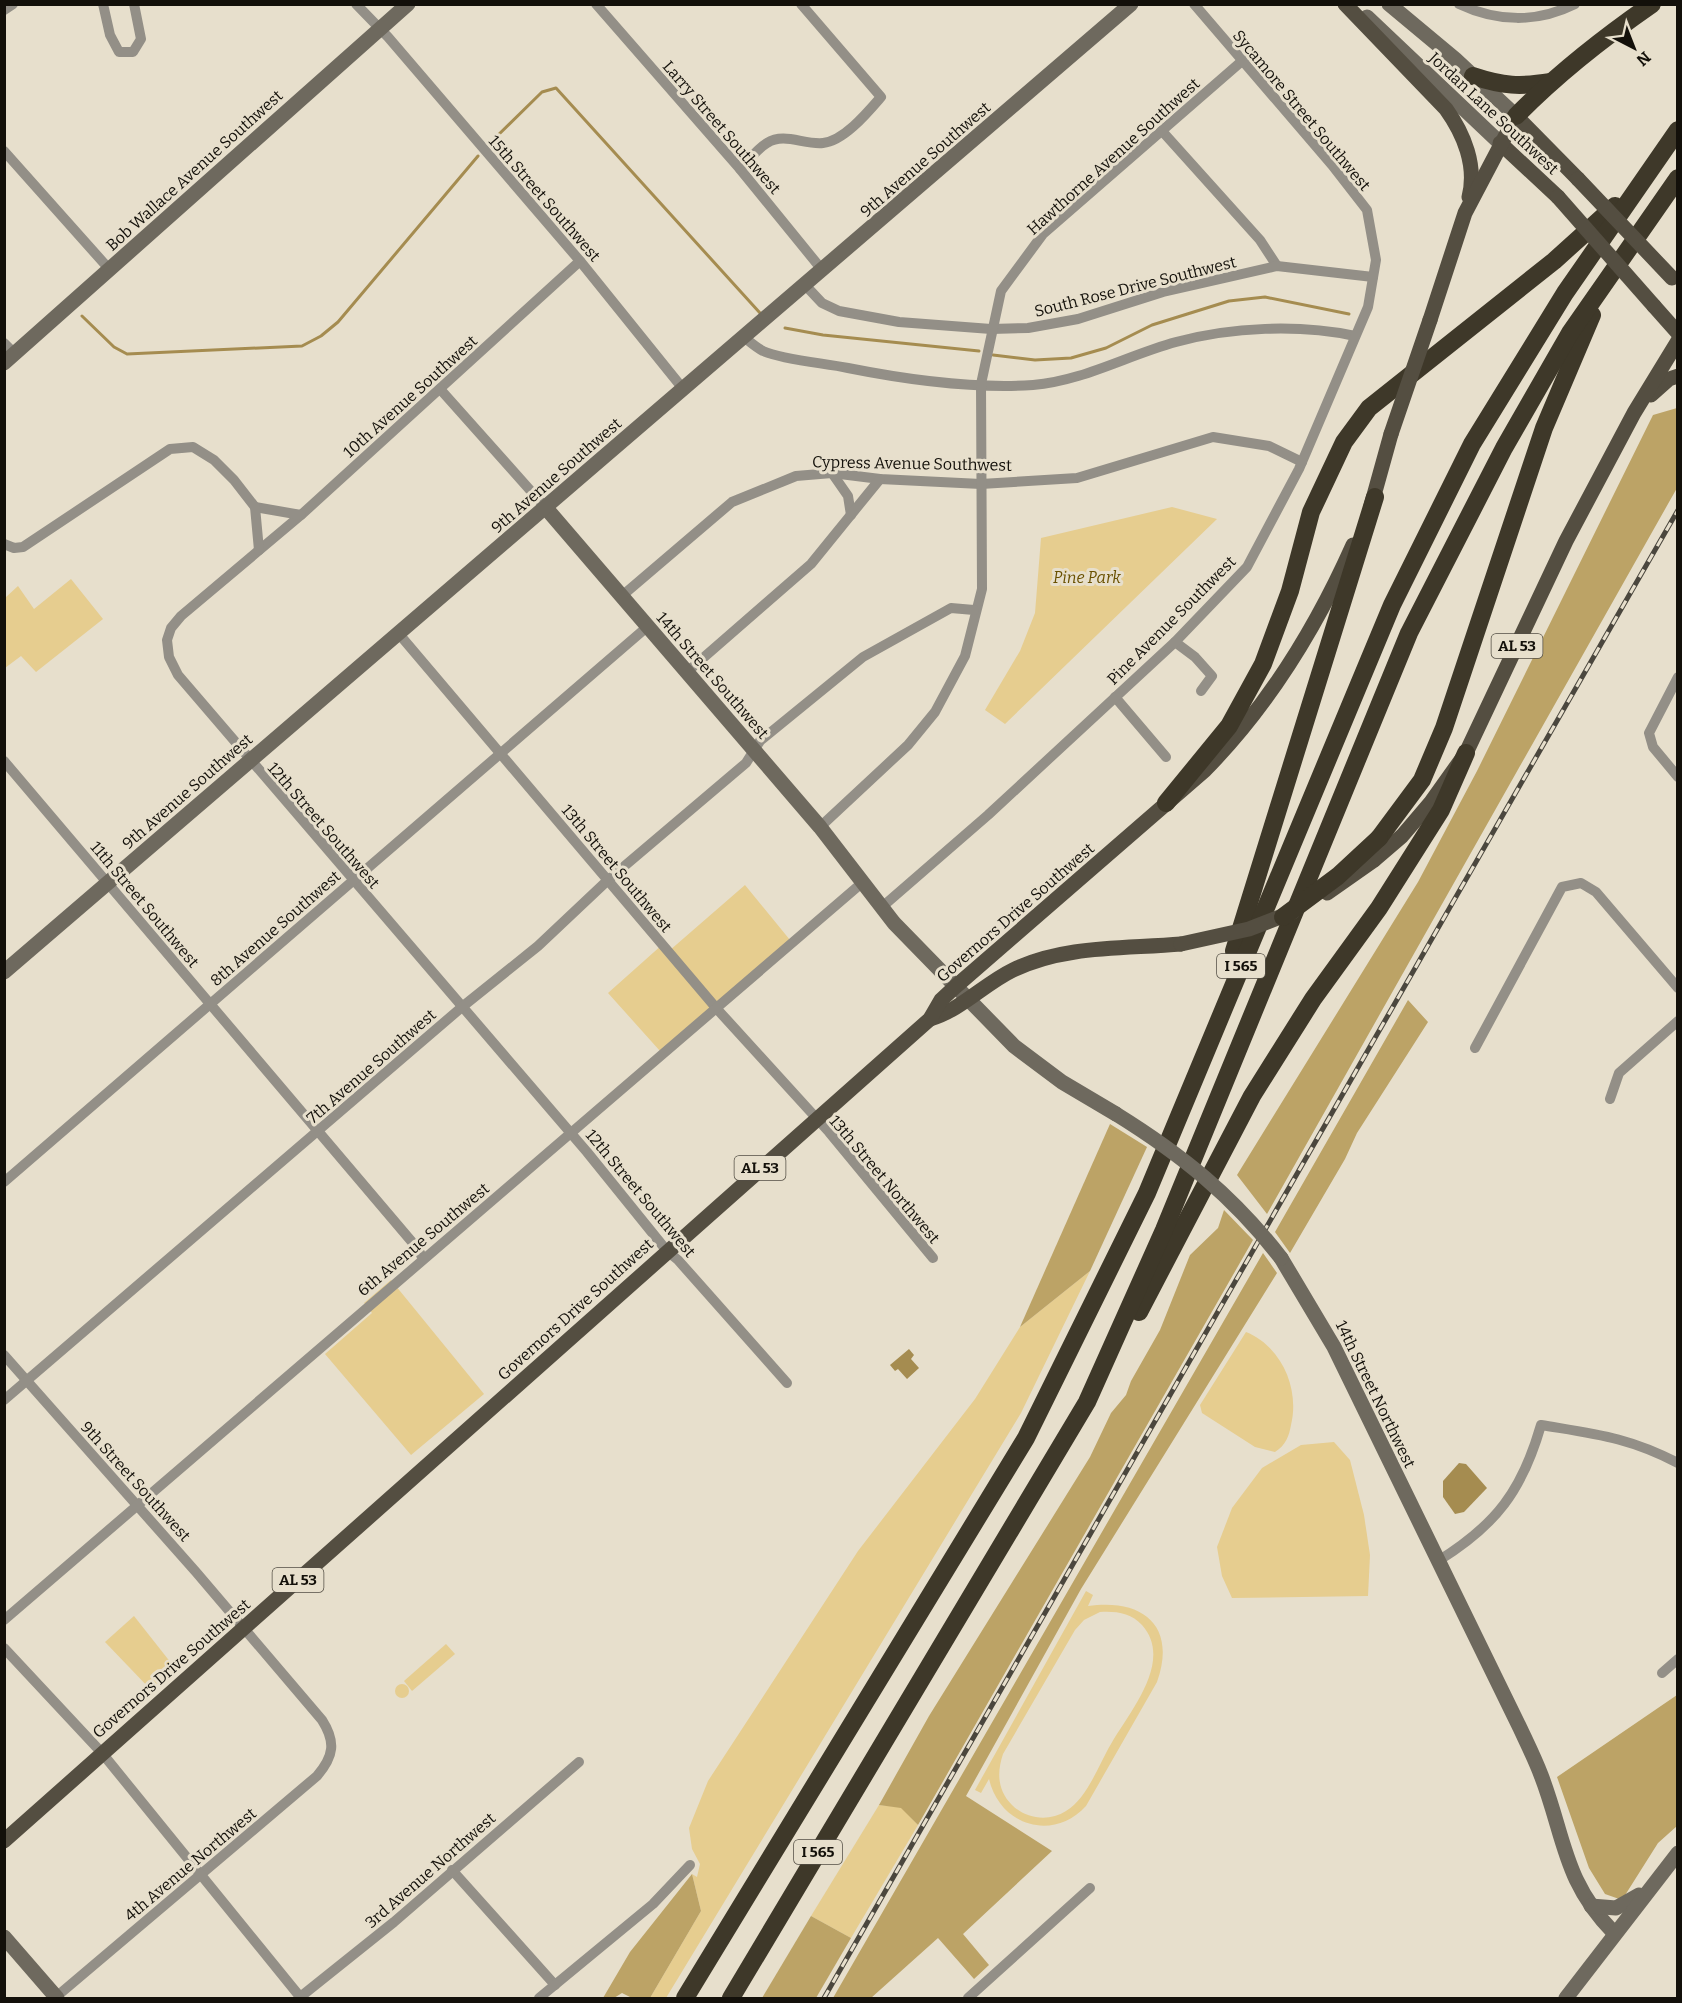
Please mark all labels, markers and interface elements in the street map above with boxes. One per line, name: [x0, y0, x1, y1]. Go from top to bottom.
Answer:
north arrow: [1604, 18, 1664, 78]
street label: Sycamore Street Southwest: [1229, 26, 1374, 195]
street label: Jordan Lane Southwest: [1424, 48, 1563, 178]
text: N: [1633, 48, 1655, 70]
street label: Larry Street Southwest: [659, 57, 785, 198]
street label: Hawthorne Avenue Southwest: [1023, 74, 1204, 239]
street label: Bob Wallace Avenue Southwest: [102, 86, 287, 255]
street label: 9th Avenue Southwest: [856, 98, 994, 221]
street label: 15th Street Southwest: [485, 132, 605, 265]
street label: South Rose Drive Southwest: [1032, 252, 1238, 321]
street label: 10th Avenue Southwest: [340, 331, 481, 461]
street label: 9th Avenue Southwest: [487, 414, 625, 537]
street label: Cypress Avenue Southwest: [812, 452, 1012, 475]
street label: Pine Avenue Southwest: [1103, 552, 1240, 689]
park label: Pine Park: [1053, 568, 1121, 587]
street label: 14th Street Southwest: [653, 608, 773, 743]
road number: AL 53: [1492, 634, 1543, 658]
street label: 9th Avenue Southwest: [118, 730, 256, 853]
street label: 12th Street Southwest: [264, 758, 384, 892]
street label: 13th Street Southwest: [558, 801, 676, 936]
street label: 11th Street Southwest: [86, 837, 203, 971]
street label: Governors Drive Southwest: [933, 839, 1098, 986]
street label: 8th Avenue Southwest: [206, 867, 344, 990]
road number: I 565: [1217, 954, 1265, 978]
street label: 7th Avenue Southwest: [303, 1005, 440, 1128]
street label: 13th Street Northwest: [826, 1111, 944, 1247]
street label: 12th Street Southwest: [582, 1126, 700, 1261]
road number: AL 53: [734, 1156, 786, 1180]
street label: 6th Avenue Southwest: [354, 1179, 493, 1300]
street label: Governors Drive Southwest: [494, 1234, 657, 1384]
street label: 14th Street Northwest: [1332, 1317, 1420, 1471]
street label: 9th Street Southwest: [77, 1417, 195, 1545]
road number: AL 53: [272, 1568, 324, 1592]
street label: Governors Drive Southwest: [89, 1595, 254, 1742]
street label: 4th Avenue Northwest: [121, 1804, 260, 1925]
street label: 3rd Avenue Northwest: [361, 1809, 499, 1932]
road number: I 565: [794, 1840, 842, 1864]

